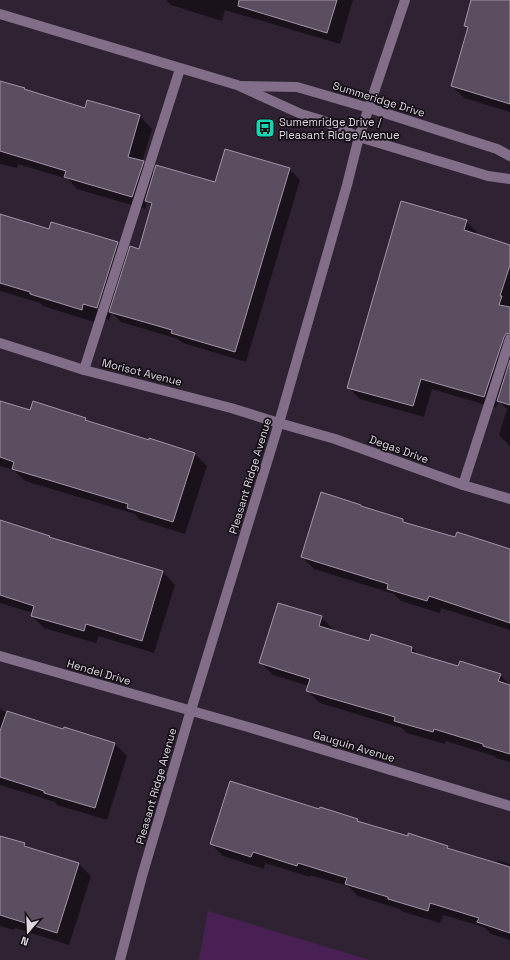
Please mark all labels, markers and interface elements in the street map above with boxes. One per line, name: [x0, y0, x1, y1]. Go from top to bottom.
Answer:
street label: Summeridge Drive: [331, 78, 427, 120]
place label: Sumemridge Drive / Pleasant Ridge Avenue: [279, 115, 399, 142]
bus stop icon: Sumemridge Drive / Pleasant Ridge Avenue: [254, 117, 276, 139]
street label: Morisot Avenue: [100, 355, 184, 389]
street label: Pleasant Ridge Avenue: [226, 416, 274, 536]
street label: Degas Drive: [367, 432, 431, 466]
street label: Hendel Drive: [65, 656, 133, 688]
street label: Pleasant Ridge Avenue: [133, 726, 179, 846]
street label: Gauguin Avenue: [311, 727, 397, 765]
north arrow: [8, 912, 48, 952]
text: N: [19, 934, 31, 949]

